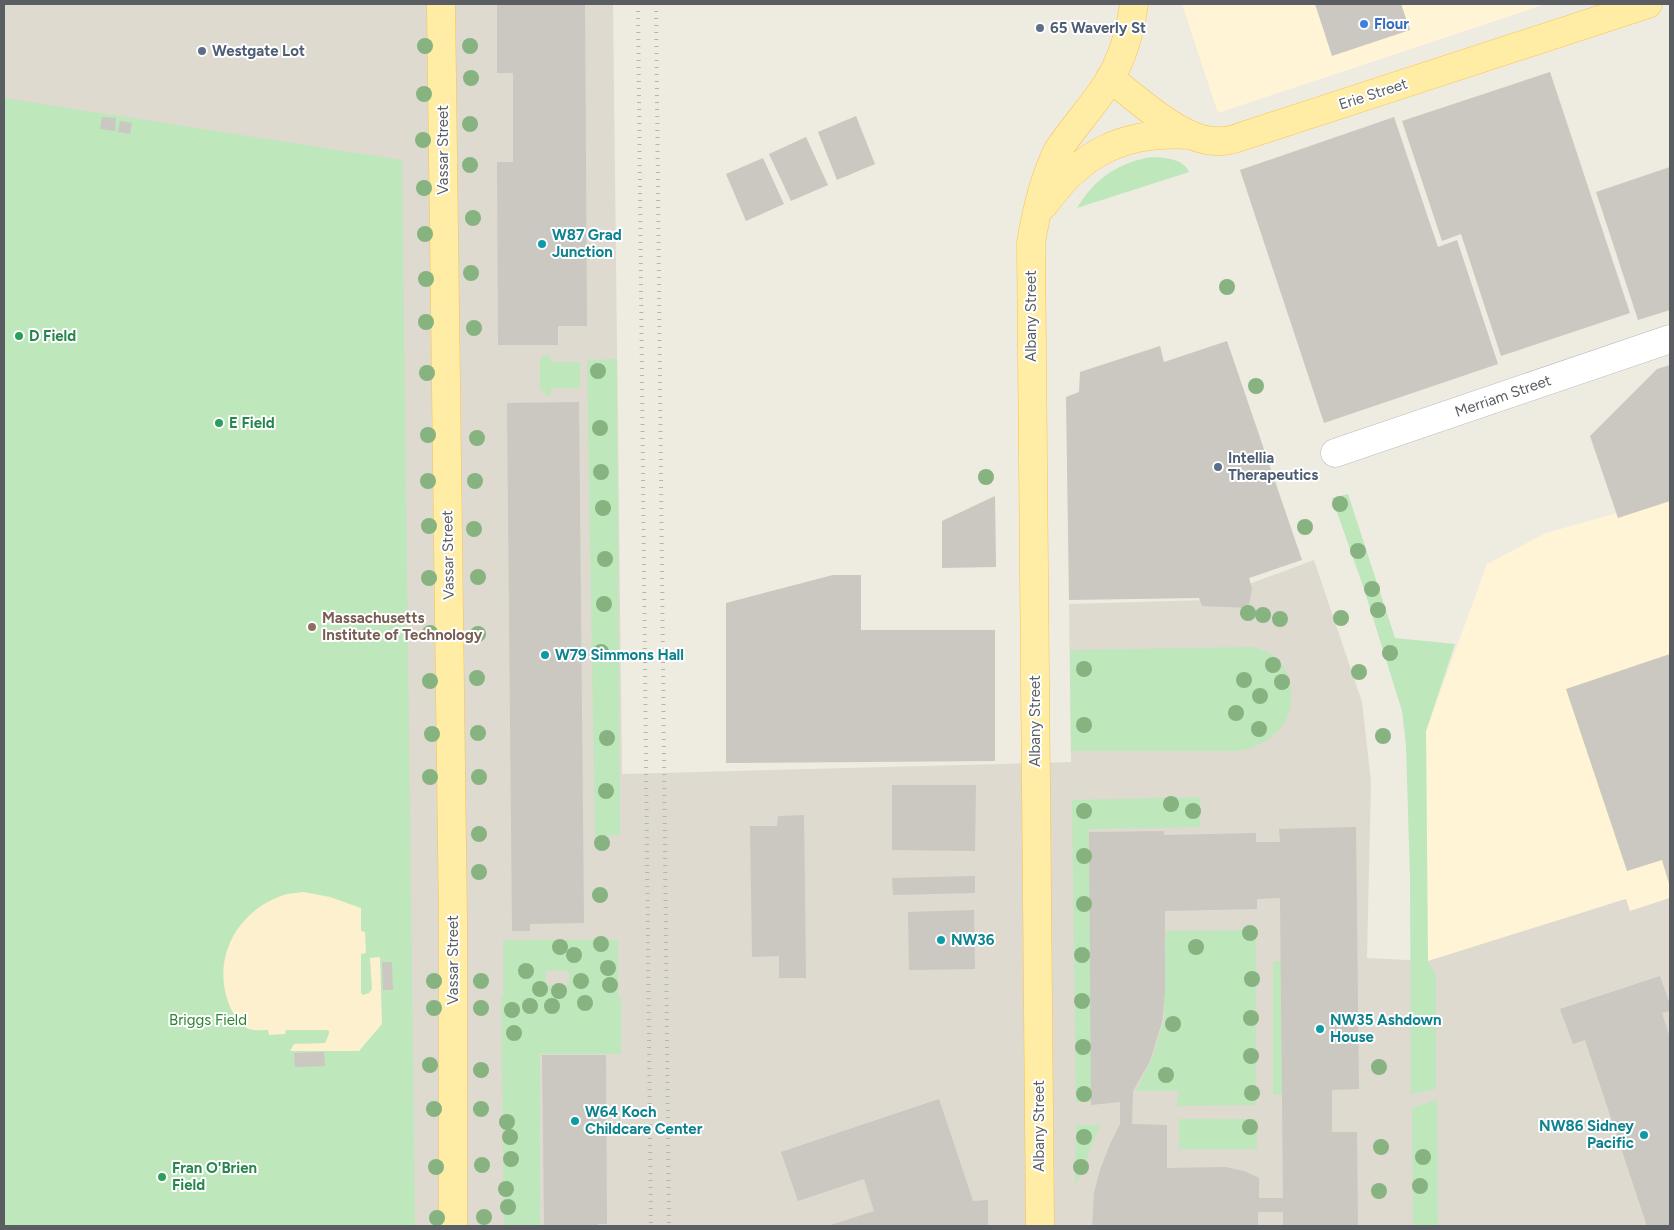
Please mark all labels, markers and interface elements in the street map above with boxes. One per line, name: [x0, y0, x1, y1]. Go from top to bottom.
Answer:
place label: Flour: [1374, 15, 1409, 33]
marker: Flour: [1358, 18, 1370, 30]
place label: 65 Waverly St: [1050, 19, 1146, 37]
marker: 65 Waverly St: [1034, 22, 1046, 34]
place label: Westgate Lot: [212, 42, 305, 60]
marker: Westgate Lot: [196, 45, 208, 57]
street label: Erie Street: [1336, 74, 1410, 114]
street label: Vassar Street: [434, 105, 452, 195]
place label: W87 Grad Junction: [552, 226, 622, 261]
marker: W87 Grad Junction: [536, 238, 548, 250]
street label: Albany Street: [1022, 270, 1040, 362]
place label: D Field: [29, 327, 76, 345]
marker: D Field: [13, 330, 25, 342]
street label: Merriam Street: [1452, 371, 1554, 421]
place label: E Field: [229, 414, 275, 432]
marker: E Field: [213, 417, 225, 429]
place label: Intellia Therapeutics: [1228, 449, 1318, 484]
marker: Intellia Therapeutics: [1212, 461, 1224, 473]
street label: Vassar Street: [438, 510, 458, 600]
place label: Massachusetts Institute of Technology: [322, 609, 483, 644]
marker: Massachusetts Institute of Technology: [306, 621, 318, 633]
place label: W79 Simmons Hall: [555, 646, 684, 664]
marker: W79 Simmons Hall: [539, 649, 551, 661]
street label: Albany Street: [1026, 675, 1044, 767]
street label: Vassar Street: [444, 915, 462, 1005]
place label: NW36: [951, 931, 995, 949]
marker: NW36: [935, 934, 947, 946]
park label: Briggs Field: [169, 1011, 247, 1029]
place label: NW35 Ashdown House: [1330, 1011, 1442, 1046]
marker: NW35 Ashdown House: [1314, 1023, 1326, 1035]
street label: Albany Street: [1030, 1080, 1048, 1172]
place label: W64 Koch Childcare Center: [585, 1103, 703, 1138]
marker: W64 Koch Childcare Center: [569, 1115, 581, 1127]
place label: NW86 Sidney Pacific: [1539, 1117, 1634, 1152]
marker: NW86 Sidney Pacific: [1638, 1129, 1650, 1141]
place label: Fran O'Brien Field: [172, 1159, 257, 1194]
marker: Fran O'Brien Field: [156, 1171, 168, 1183]

